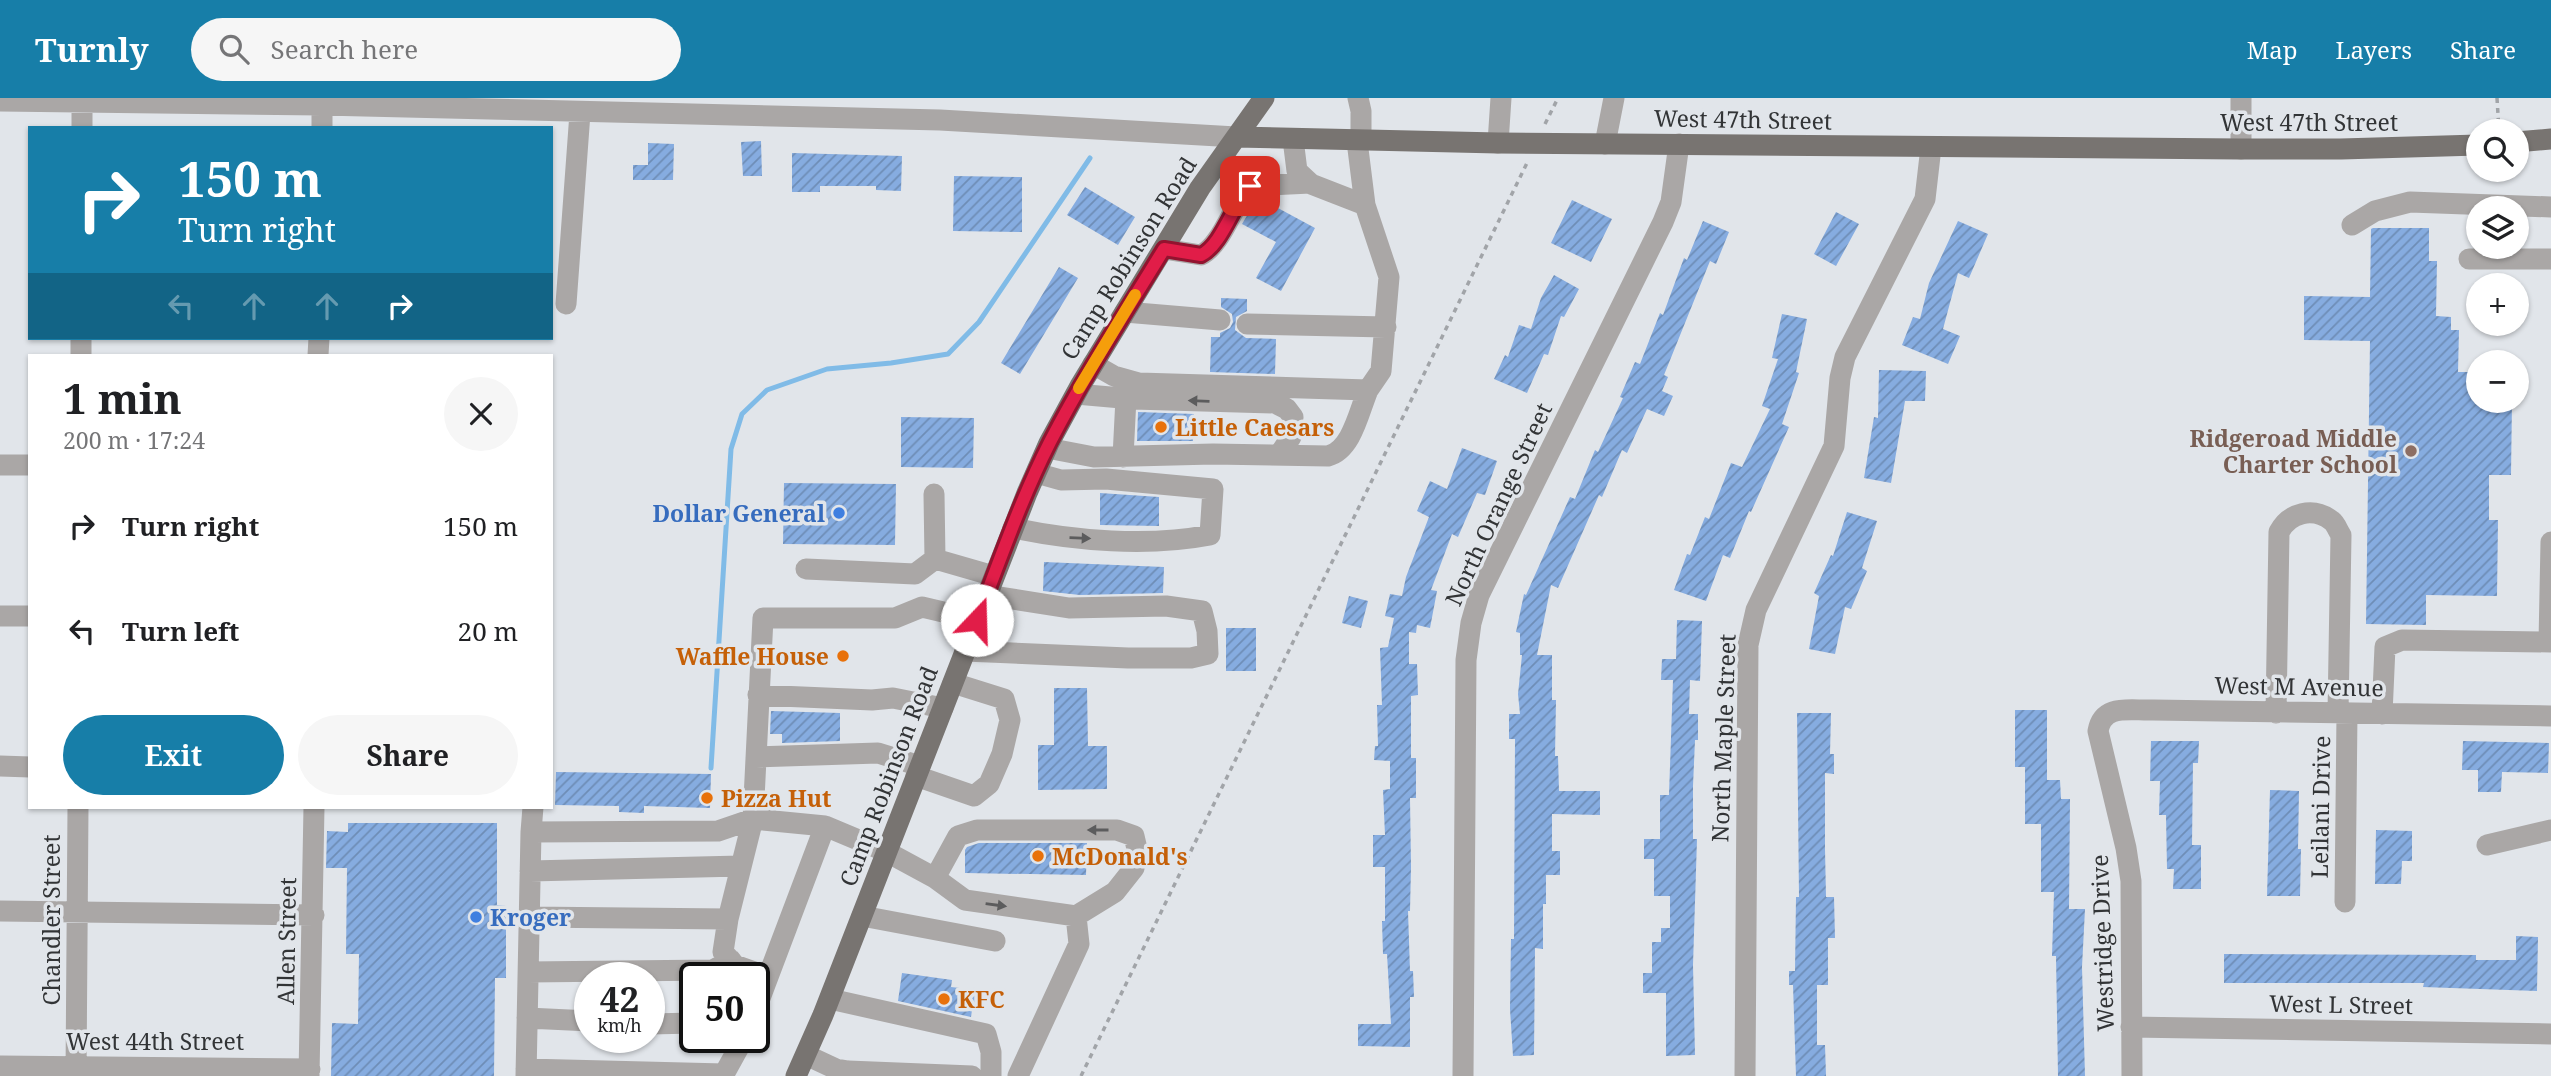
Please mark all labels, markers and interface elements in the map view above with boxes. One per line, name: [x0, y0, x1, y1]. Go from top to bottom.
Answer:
search box: [191, 18, 681, 81]
text: Turnly: [35, 27, 149, 72]
icon: search: [215, 30, 253, 68]
text: Search here: [271, 31, 418, 67]
text: Map: [2247, 33, 2298, 66]
text: Layers: [2336, 33, 2412, 66]
text: Share: [2450, 33, 2516, 66]
street label: West 47th Street: [1654, 101, 1832, 137]
street label: West 47th Street: [2220, 106, 2398, 138]
map controls: [2466, 119, 2529, 413]
button: search: [2466, 119, 2529, 182]
text: 150 m: [178, 145, 322, 211]
street label: Camp Robinson Road: [1053, 151, 1203, 365]
icon: right: [63, 154, 154, 245]
pin: [1220, 156, 1280, 216]
icon: arrive: [1231, 167, 1269, 205]
button: layers: [2466, 196, 2529, 259]
text: Turn right: [178, 208, 336, 251]
button: +: [2466, 273, 2529, 336]
icon: left: [162, 287, 200, 325]
icon: ahead: [235, 287, 273, 325]
icon: ahead: [308, 287, 346, 325]
icon: right: [381, 287, 419, 325]
button: −: [2466, 350, 2529, 413]
text: 1 min: [63, 369, 182, 426]
button: close: [444, 377, 518, 451]
one-way arrow: [1188, 395, 1210, 407]
street label: North Orange Street: [1437, 397, 1559, 611]
place label: Little Caesars: [1175, 411, 1334, 443]
marker: Little Caesars: [1153, 419, 1169, 435]
place label: Ridgeroad Middle Charter School: [2190, 422, 2397, 480]
text: 200 m · 17:24: [63, 424, 205, 456]
marker: Ridgeroad Middle Charter School: [2403, 443, 2419, 459]
place label: Dollar General: [652, 497, 825, 529]
marker: Dollar General: [831, 505, 847, 521]
icon: right: [63, 507, 101, 545]
text: Turn right: [122, 508, 259, 544]
text: 150 m: [443, 508, 518, 544]
one-way arrow: [1069, 532, 1091, 544]
position arrow: [940, 583, 1014, 657]
icon: left: [63, 612, 101, 650]
text: Turn left: [122, 613, 239, 649]
text: 20 m: [458, 613, 518, 649]
street label: North Maple Street: [1703, 633, 1743, 843]
place label: Waffle House: [676, 640, 829, 672]
marker: Waffle House: [835, 648, 851, 664]
street label: Camp Robinson Road: [831, 661, 945, 891]
street label: West M Avenue: [2214, 669, 2384, 703]
button: Exit: [63, 715, 284, 795]
button: Share: [298, 715, 518, 795]
street label: Leilani Drive: [2303, 735, 2337, 879]
place label: Pizza Hut: [721, 782, 831, 814]
marker: Pizza Hut: [699, 790, 715, 806]
one-way arrow: [1086, 824, 1108, 836]
street label: Chandler Street: [35, 834, 67, 1006]
place label: McDonald's: [1052, 840, 1188, 872]
marker: McDonald's: [1030, 848, 1046, 864]
street label: Westridge Drive: [2083, 854, 2121, 1032]
street label: Allen Street: [269, 877, 303, 1005]
one-way arrow: [985, 899, 1007, 910]
place label: Kroger: [490, 901, 571, 933]
marker: Kroger: [468, 909, 484, 925]
speed limit sign: 50: [679, 962, 770, 1053]
text: 42: [600, 975, 639, 1022]
place label: KFC: [958, 983, 1005, 1015]
street label: West L Street: [2269, 987, 2413, 1021]
marker: KFC: [936, 991, 952, 1007]
text: km/h: [597, 1013, 642, 1037]
street label: West 44th Street: [66, 1025, 244, 1057]

